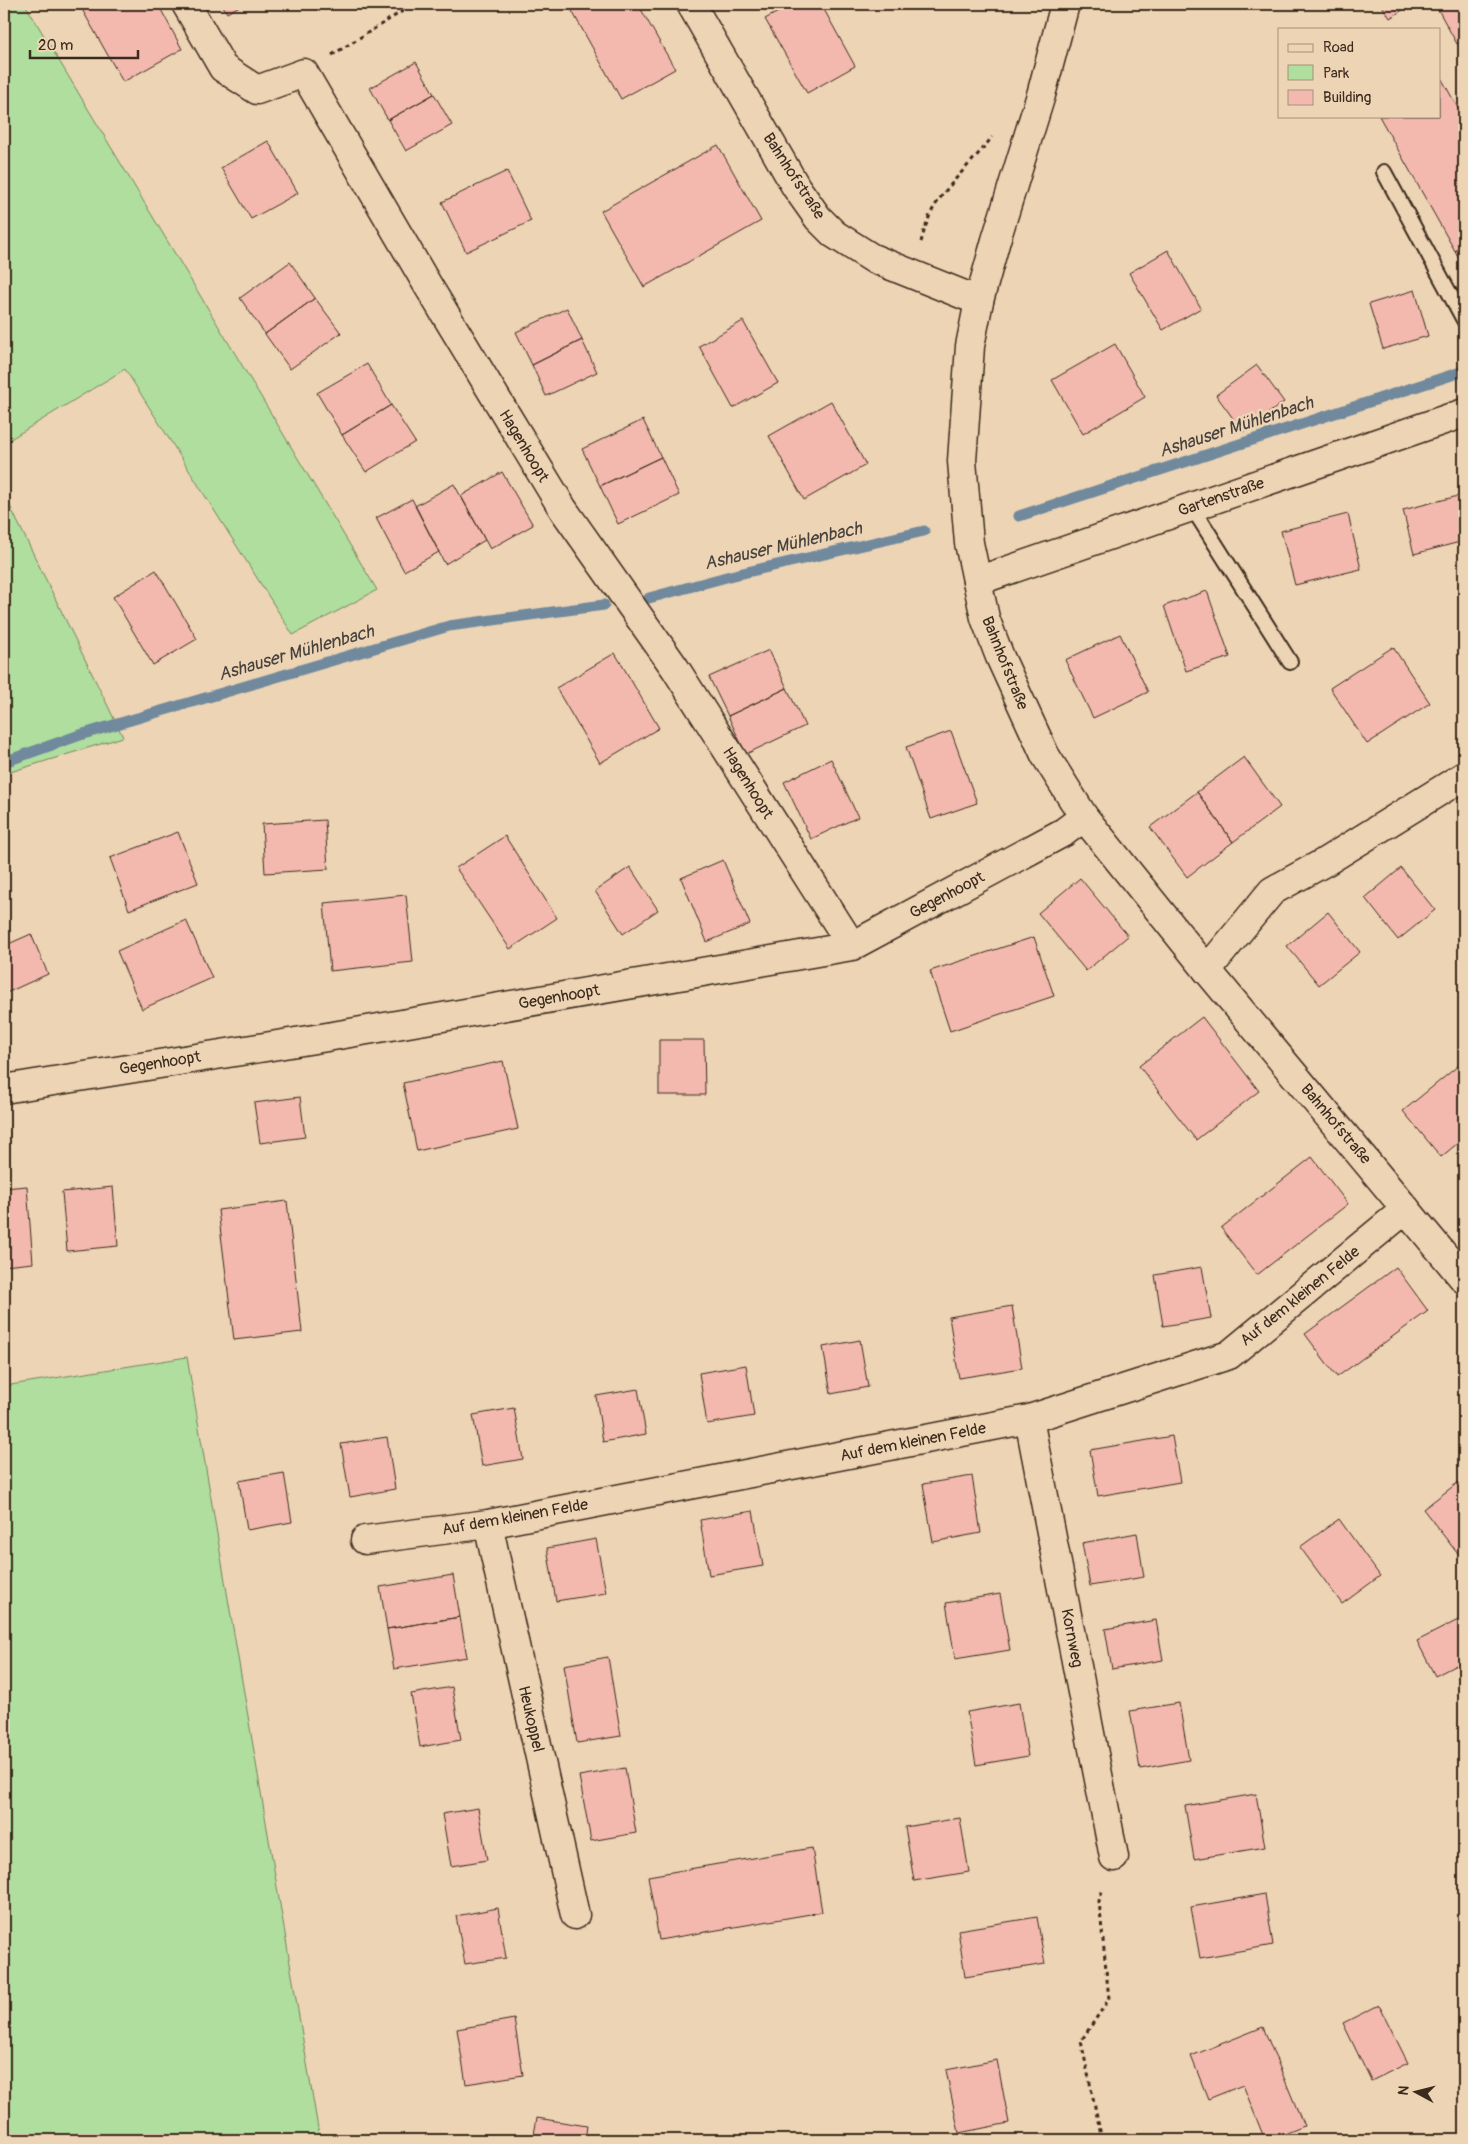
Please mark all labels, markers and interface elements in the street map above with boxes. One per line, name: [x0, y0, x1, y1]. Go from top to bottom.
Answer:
scale bar: [30, 28, 138, 60]
legend: [1278, 28, 1440, 118]
text: 20 m: [38, 36, 73, 55]
text: Road: [1323, 38, 1354, 57]
text: Park: [1323, 64, 1350, 83]
text: Building: [1323, 88, 1371, 107]
street label: Bahnhofstraße: [759, 129, 829, 223]
water label: Ashauser Mühlenbach: [1156, 391, 1318, 463]
street label: Hagenhoopt: [495, 406, 554, 486]
street label: Gartenstraße: [1175, 473, 1267, 521]
water label: Ashauser Mühlenbach: [702, 516, 866, 575]
street label: Bahnhofstraße: [977, 613, 1033, 713]
water label: Ashauser Mühlenbach: [215, 619, 378, 686]
street label: Hagenhoopt: [718, 743, 778, 823]
street label: Gegenhoopt: [906, 867, 988, 923]
street label: Gegenhoopt: [517, 980, 602, 1014]
street label: Gegenhoopt: [118, 1047, 203, 1079]
street label: Bahnhofstraße: [1297, 1080, 1376, 1168]
street label: Auf dem kleinen Felde: [1236, 1242, 1364, 1350]
street label: Auf dem kleinen Felde: [838, 1418, 988, 1466]
street label: Auf dem kleinen Felde: [440, 1494, 590, 1540]
street label: Kornweg: [1056, 1607, 1088, 1669]
street label: Heukoppel: [514, 1684, 548, 1754]
north arrow: [1390, 2066, 1440, 2116]
text: N: [1395, 2085, 1413, 2096]

